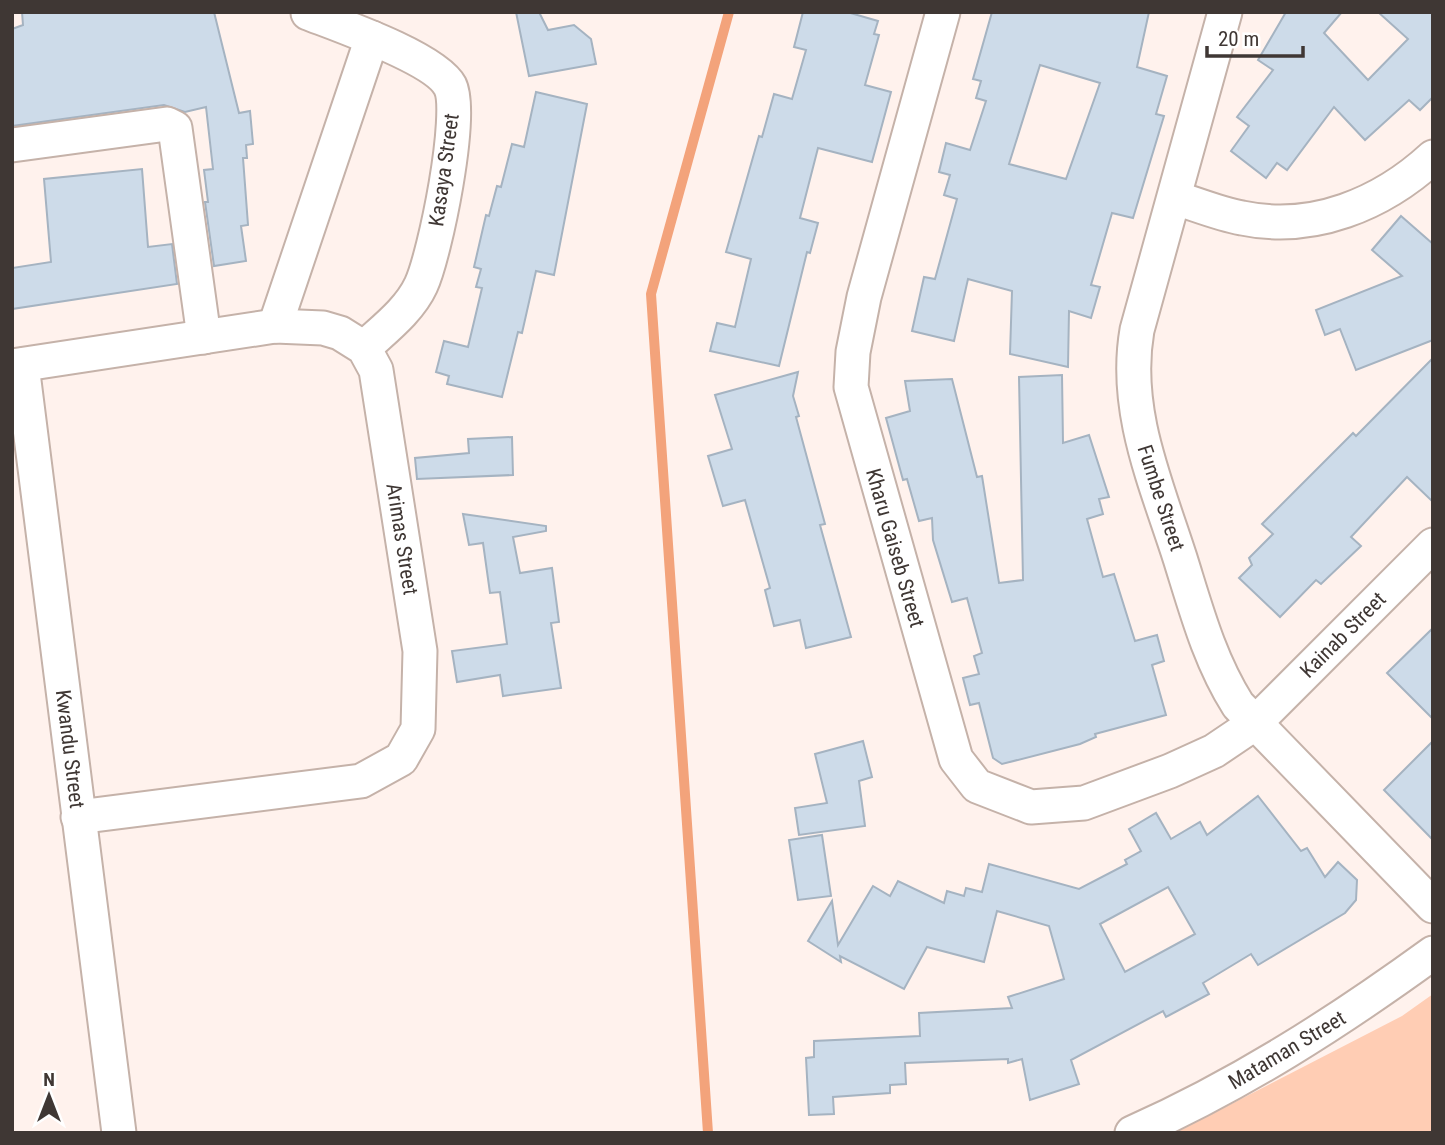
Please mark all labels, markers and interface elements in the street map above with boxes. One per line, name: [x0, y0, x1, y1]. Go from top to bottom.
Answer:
scale bar: [1207, 14, 1303, 58]
text: 20 m: [1218, 27, 1259, 51]
street label: Kasaya Street: [424, 112, 464, 228]
street label: Fumbe Street: [1133, 442, 1189, 554]
street label: Kharu Gaiseb Street: [861, 466, 929, 630]
street label: Arimas Street: [381, 481, 423, 597]
street label: Kainab Street: [1295, 587, 1391, 683]
street label: Kwandu Street: [51, 688, 89, 810]
street label: Mataman Street: [1224, 1006, 1350, 1094]
north arrow: [14, 1061, 84, 1131]
text: N: [43, 1068, 55, 1091]

